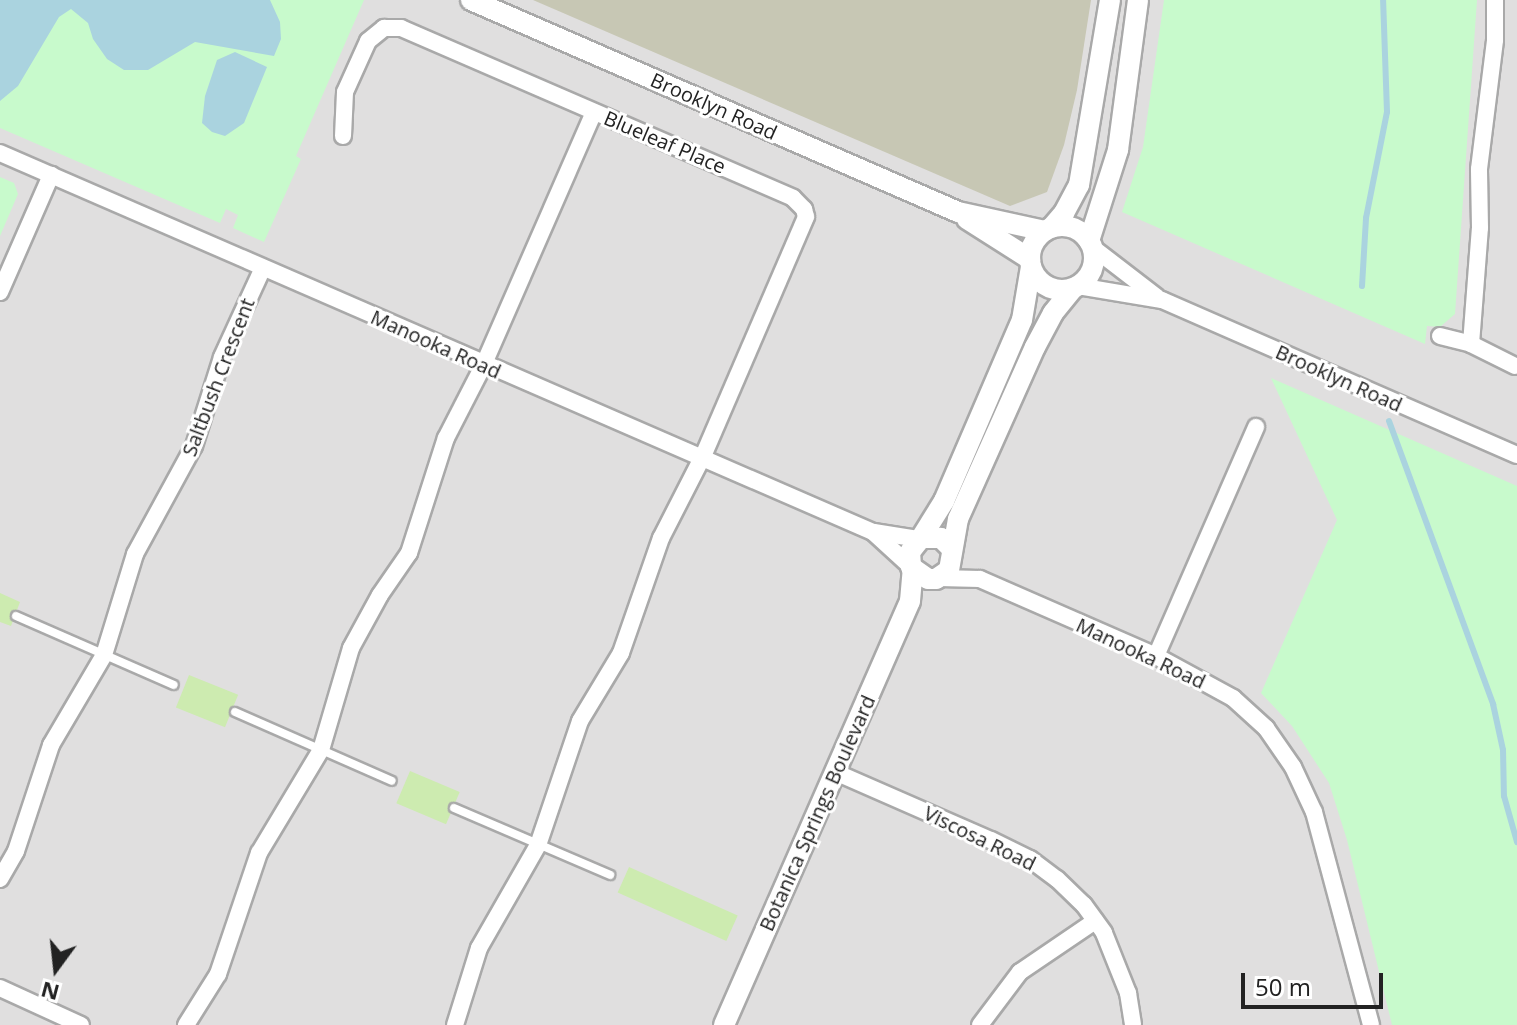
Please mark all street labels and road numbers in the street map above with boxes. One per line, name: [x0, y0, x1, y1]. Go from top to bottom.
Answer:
street label: Brooklyn Road: [647, 67, 781, 145]
street label: Blueleaf Place: [601, 106, 729, 178]
street label: Saltbush Crescent: [177, 295, 259, 459]
street label: Manooka Road: [367, 305, 505, 383]
street label: Brooklyn Road: [1272, 339, 1406, 417]
street label: Manooka Road: [1073, 613, 1209, 693]
street label: Botanica Springs Boulevard: [754, 691, 880, 935]
street label: Viscosa Road: [920, 801, 1040, 875]

